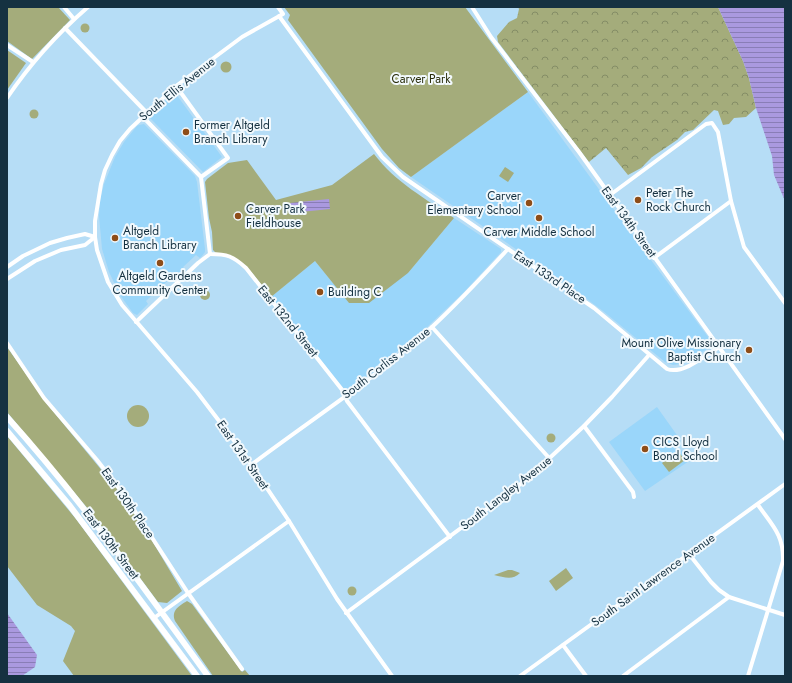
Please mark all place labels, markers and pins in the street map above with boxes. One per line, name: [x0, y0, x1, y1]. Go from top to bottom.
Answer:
place label: Former Altgeld Branch Library: [194, 116, 270, 148]
marker: Former Altgeld Branch Library: [181, 127, 191, 137]
place label: Peter The Rock Church: [646, 184, 711, 216]
place label: Carver Elementary School: [427, 187, 522, 219]
marker: Peter The Rock Church: [633, 195, 643, 205]
marker: Carver Elementary School: [524, 198, 534, 208]
place label: Carver Park Fieldhouse: [246, 200, 306, 232]
marker: Carver Park Fieldhouse: [233, 211, 243, 221]
marker: Carver Middle School: [534, 213, 544, 223]
place label: Altgeld Branch Library: [123, 222, 197, 254]
place label: Carver Middle School: [483, 223, 595, 241]
marker: Altgeld Branch Library: [110, 233, 120, 243]
marker: Altgeld Gardens Community Center: [155, 258, 165, 268]
place label: Altgeld Gardens Community Center: [113, 267, 208, 299]
place label: Building C: [328, 283, 382, 301]
marker: Building C: [315, 287, 325, 297]
place label: Mount Olive Missionary Baptist Church: [621, 334, 742, 366]
marker: Mount Olive Missionary Baptist Church: [744, 345, 754, 355]
place label: CICS Lloyd Bond School: [653, 433, 717, 465]
marker: CICS Lloyd Bond School: [640, 444, 650, 454]

